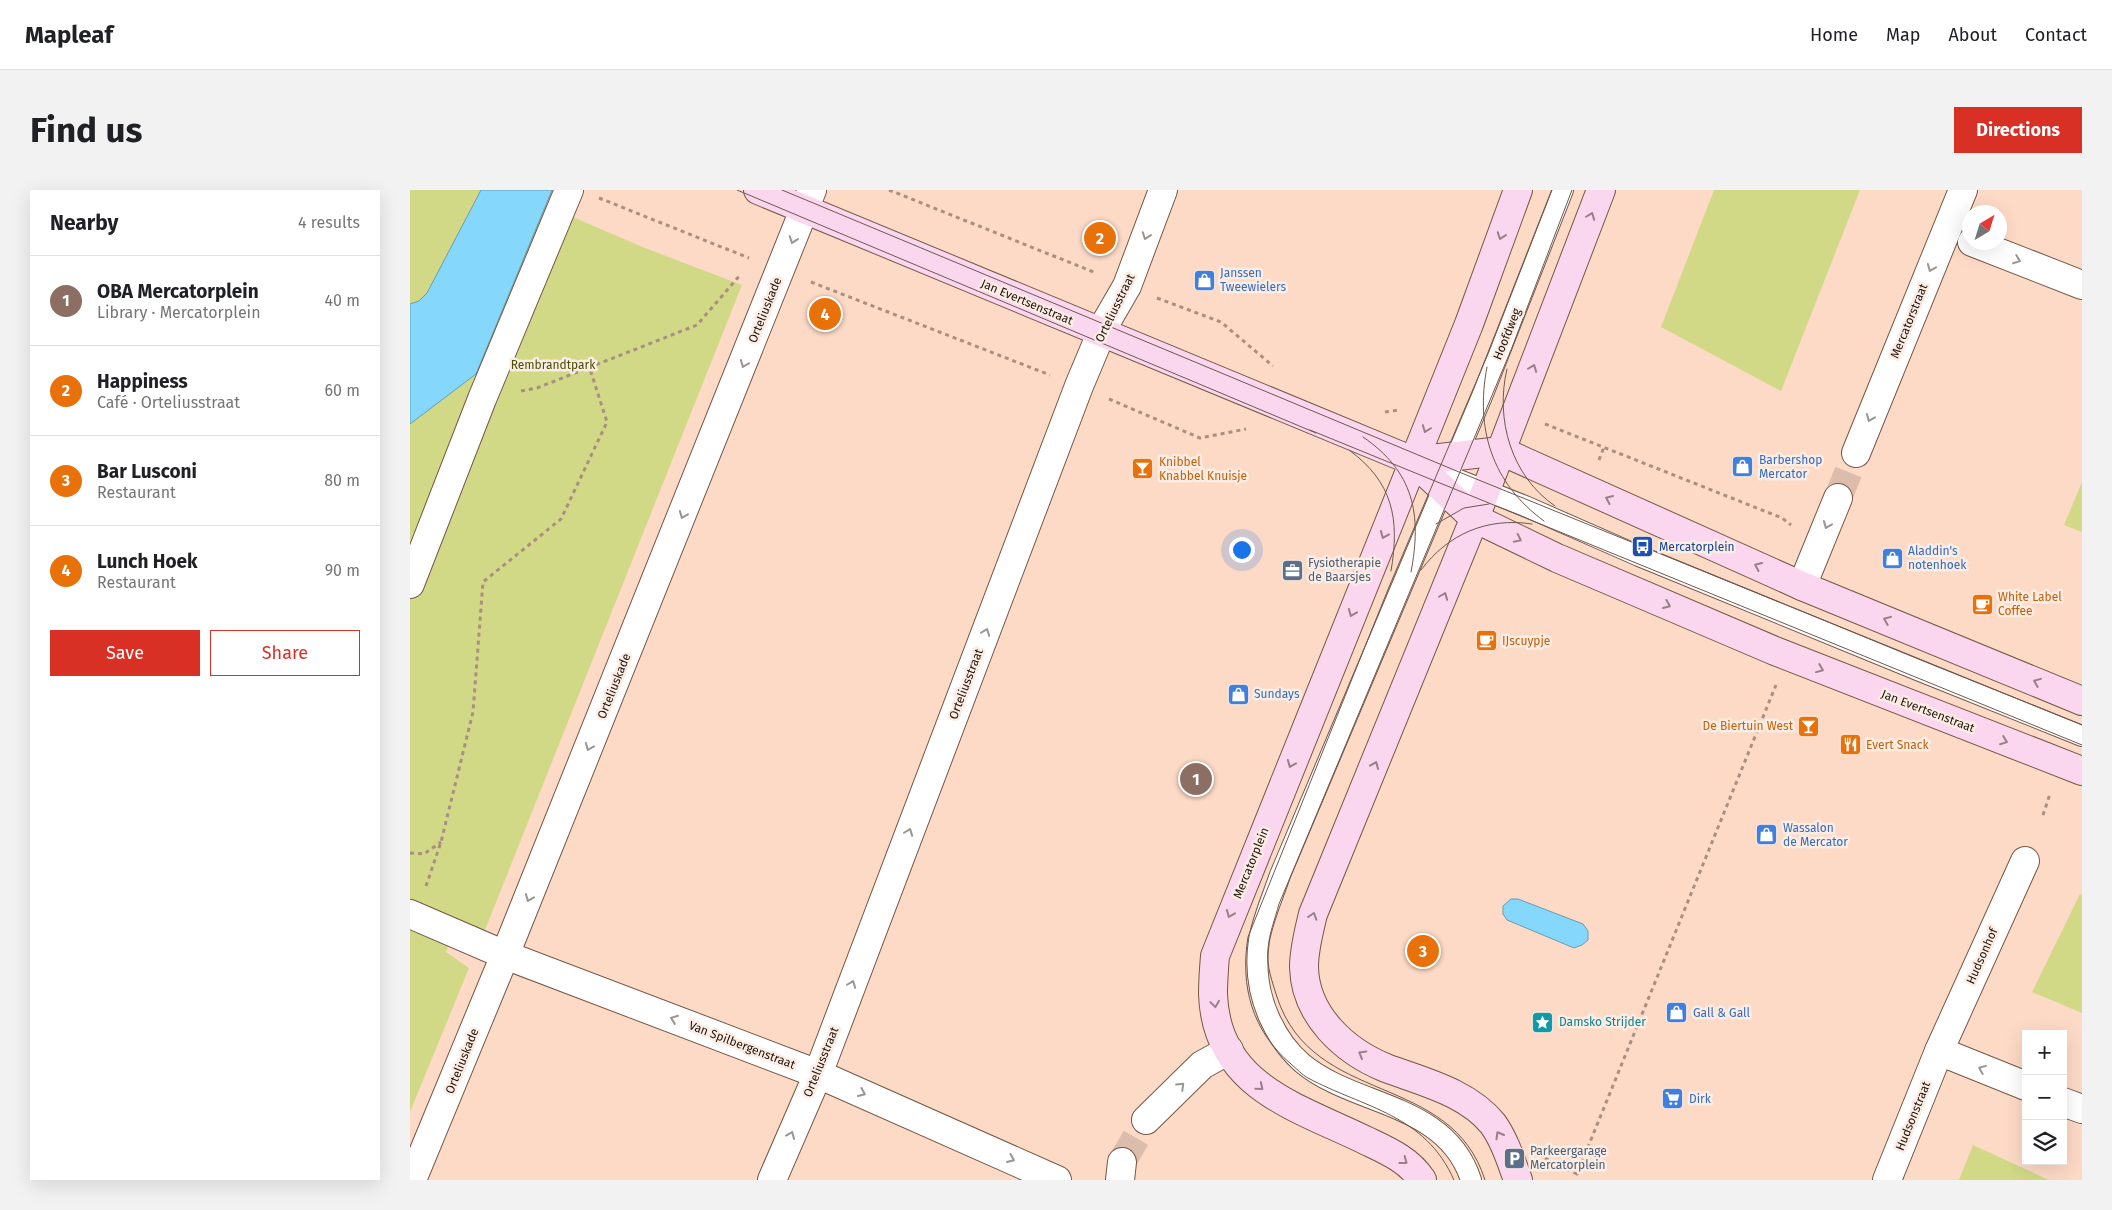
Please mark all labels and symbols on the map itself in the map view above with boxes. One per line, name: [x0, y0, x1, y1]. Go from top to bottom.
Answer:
north arrow: [1962, 205, 2007, 250]
one-way arrow: [1585, 213, 1595, 221]
pin: 2: [1084, 219, 1116, 257]
one-way arrow: [1142, 231, 1152, 239]
one-way arrow: [1497, 231, 1507, 240]
one-way arrow: [789, 235, 799, 244]
one-way arrow: [2012, 254, 2021, 264]
one-way arrow: [1927, 263, 1937, 271]
place label: Janssen Tweewielers: [1220, 266, 1287, 294]
shop icon: Janssen Tweewielers: [1192, 268, 1216, 292]
street label: Orteliusstraat: [1092, 271, 1138, 345]
street label: Orteliuskade: [746, 275, 784, 345]
street label: Jan Evertsenstraat: [979, 276, 1076, 328]
street label: Mercatorstraat: [1888, 281, 1931, 360]
pin: 4: [809, 295, 841, 333]
street label: Hoofdweg: [1490, 305, 1524, 362]
park label: Rembrandtpark: [511, 358, 596, 372]
one-way arrow: [739, 360, 749, 368]
one-way arrow: [1528, 365, 1538, 373]
one-way arrow: [1866, 413, 1877, 422]
one-way arrow: [1422, 424, 1432, 433]
place label: Barbershop Mercator: [1759, 453, 1822, 481]
place label: Knibbel Knabbel Knuisje: [1159, 455, 1247, 483]
shop icon: Barbershop Mercator: [1731, 455, 1755, 479]
bar icon: Knibbel Knabbel Knuisje: [1131, 457, 1155, 481]
one-way arrow: [1605, 495, 1614, 506]
one-way arrow: [678, 510, 689, 519]
one-way arrow: [1823, 520, 1833, 529]
one-way arrow: [1379, 530, 1390, 539]
one-way arrow: [1513, 533, 1522, 543]
bus stop icon: Mercatorplein: [1631, 535, 1655, 559]
your location: [1229, 537, 1255, 563]
place label: Mercatorplein: [1659, 540, 1735, 554]
place label: Aladdin's notenhoek: [1908, 544, 1967, 572]
shop icon: Aladdin's notenhoek: [1880, 546, 1904, 570]
place label: Fysiotherapie de Baarsjes: [1308, 556, 1381, 584]
office icon: Fysiotherapie de Baarsjes: [1280, 558, 1304, 582]
one-way arrow: [1754, 562, 1763, 573]
place label: White Label Coffee: [1998, 590, 2062, 618]
one-way arrow: [1438, 592, 1448, 600]
cafe icon: White Label Coffee: [1970, 592, 1994, 616]
one-way arrow: [1662, 599, 1671, 609]
one-way arrow: [1348, 608, 1358, 617]
one-way arrow: [1883, 616, 1892, 627]
one-way arrow: [980, 628, 990, 636]
cafe icon: IJscuypje: [1474, 629, 1498, 653]
place label: IJscuypje: [1502, 634, 1550, 648]
street label: Orteliusstraat: [946, 646, 986, 721]
street label: Orteliuskade: [595, 651, 633, 721]
one-way arrow: [1815, 663, 1824, 673]
one-way arrow: [2033, 678, 2042, 688]
shop icon: Sundays: [1226, 682, 1250, 706]
place label: Sundays: [1254, 687, 1300, 701]
street label: Jan Evertsenstraat: [1879, 687, 1977, 735]
bar icon: De Biertuin West: [1797, 714, 1821, 738]
place label: De Biertuin West: [1703, 719, 1794, 733]
restaurant icon: Evert Snack: [1838, 733, 1862, 757]
one-way arrow: [1999, 735, 2008, 745]
place label: Evert Snack: [1866, 738, 1930, 752]
one-way arrow: [585, 742, 596, 751]
one-way arrow: [1287, 759, 1297, 767]
pin: 1: [1180, 760, 1212, 798]
one-way arrow: [1368, 761, 1379, 770]
place label: Wassalon de Mercator: [1783, 821, 1848, 849]
shop icon: Wassalon de Mercator: [1755, 823, 1779, 847]
street label: Mercatorplein: [1230, 825, 1272, 901]
one-way arrow: [903, 829, 913, 837]
one-way arrow: [524, 893, 535, 902]
one-way arrow: [1226, 909, 1236, 918]
one-way arrow: [1308, 912, 1318, 920]
street label: Hudsonhof: [1963, 925, 2001, 986]
pin: 3: [1407, 932, 1439, 970]
one-way arrow: [846, 981, 856, 989]
one-way arrow: [1209, 1000, 1219, 1009]
shop icon: Gall & Gall: [1665, 1001, 1689, 1025]
place label: Gall & Gall: [1693, 1006, 1751, 1020]
place icon: Damsko Strijder: [1531, 1010, 1555, 1034]
one-way arrow: [670, 1015, 679, 1025]
place label: Damsko Strijder: [1559, 1015, 1646, 1029]
street label: Van Spilbergenstraat: [687, 1018, 798, 1072]
street label: Orteliusstraat: [801, 1024, 842, 1099]
street label: Orteliuskade: [443, 1026, 481, 1096]
one-way arrow: [1358, 1051, 1367, 1061]
one-way arrow: [1978, 1064, 1987, 1075]
street label: Hudsonstraat: [1893, 1079, 1933, 1153]
one-way arrow: [1254, 1081, 1264, 1090]
one-way arrow: [1175, 1083, 1184, 1092]
one-way arrow: [857, 1087, 866, 1098]
supermarket icon: Dirk: [1661, 1087, 1685, 1111]
place label: Dirk: [1689, 1092, 1712, 1106]
one-way arrow: [785, 1131, 796, 1140]
one-way arrow: [1495, 1132, 1505, 1141]
place label: Parkeergarage Mercatorplein: [1530, 1144, 1607, 1172]
parking icon: Parkeergarage Mercatorplein: [1502, 1146, 1526, 1170]
one-way arrow: [1006, 1153, 1015, 1164]
one-way arrow: [1398, 1156, 1407, 1164]

